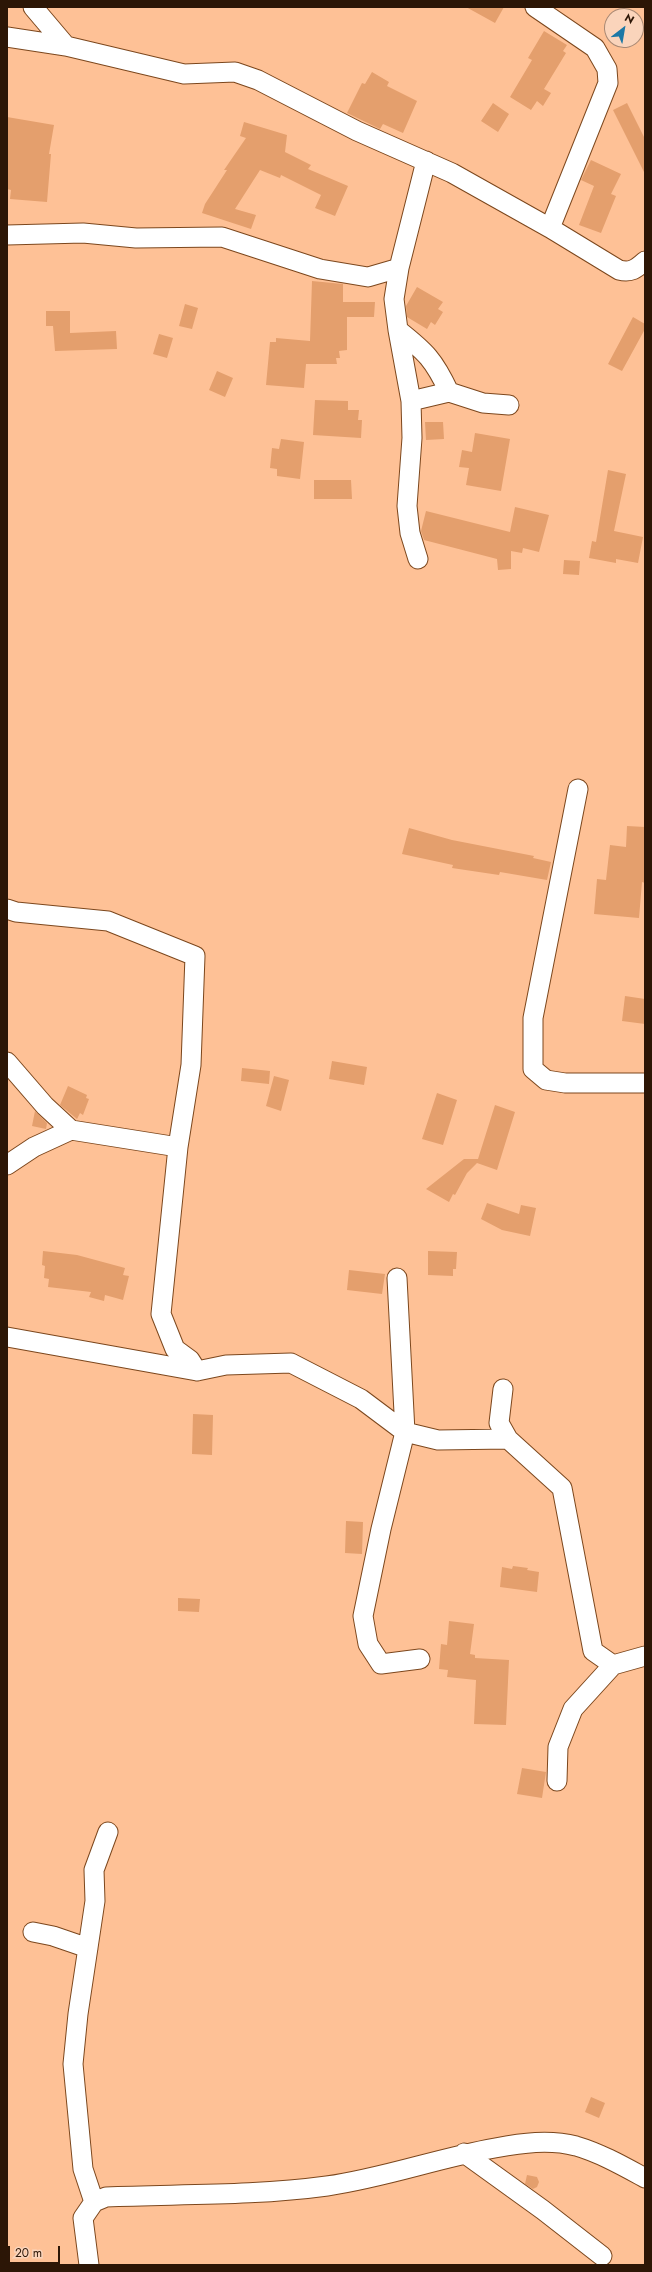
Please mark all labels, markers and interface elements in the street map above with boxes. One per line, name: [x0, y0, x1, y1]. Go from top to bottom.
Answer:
north arrow: [604, 8, 644, 48]
text: N: [622, 9, 638, 28]
scale bar: [10, 2238, 62, 2264]
text: 20 m: [15, 2244, 42, 2262]

